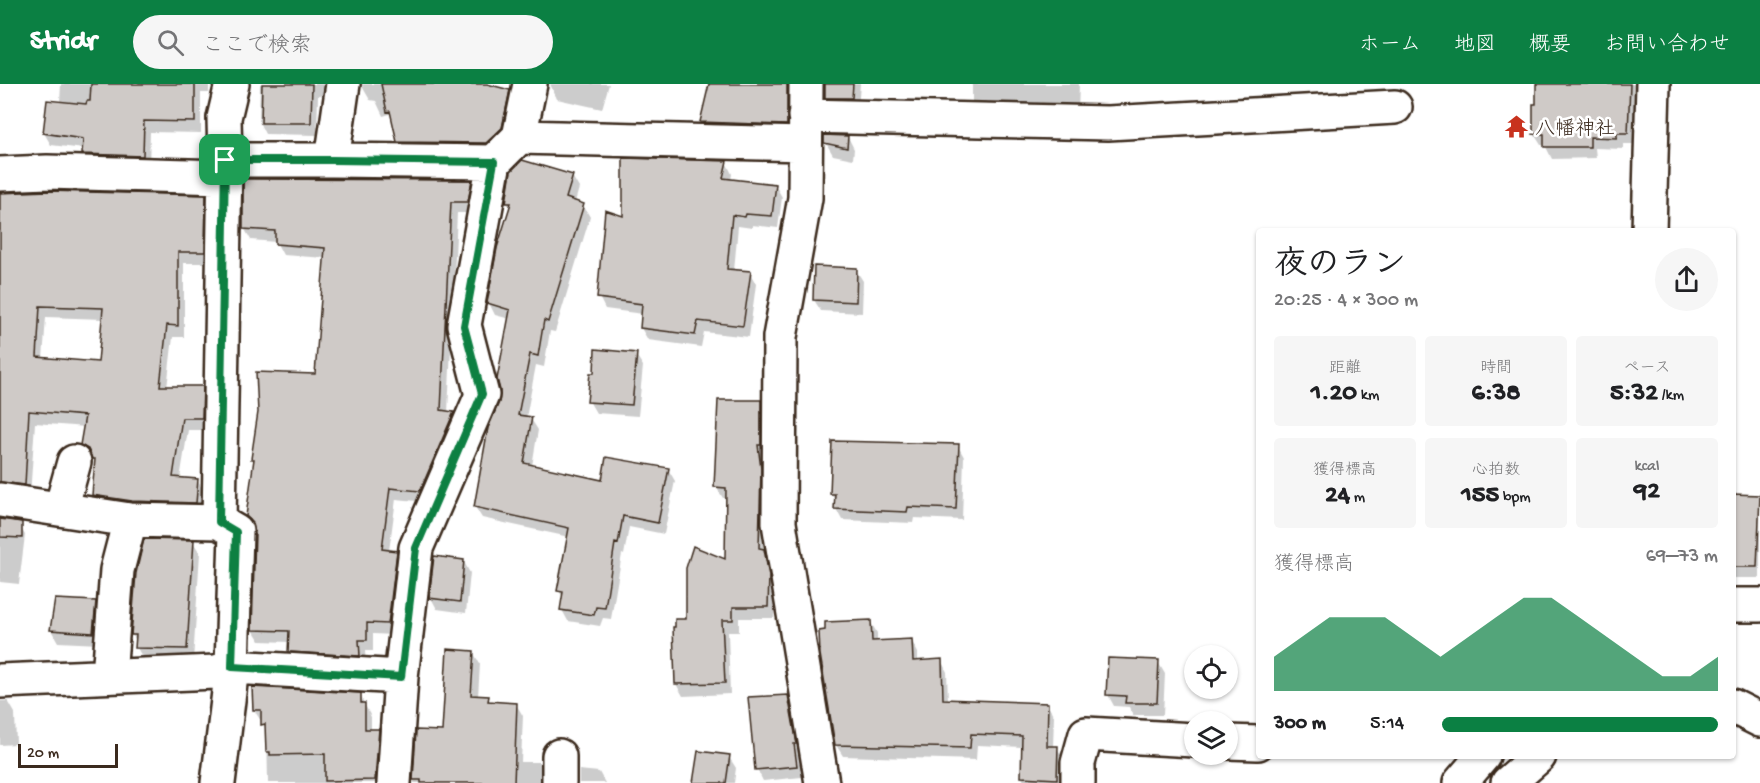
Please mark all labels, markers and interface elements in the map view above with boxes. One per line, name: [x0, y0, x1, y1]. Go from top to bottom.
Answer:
search box: [133, 15, 553, 69]
text: Stridr: [30, 26, 97, 59]
icon: search: [154, 26, 187, 59]
text: ここで検索: [202, 34, 312, 60]
text: ホーム: [1359, 34, 1421, 59]
text: 地図: [1454, 34, 1496, 59]
text: 概要: [1529, 34, 1571, 59]
text: お問い合わせ: [1604, 34, 1730, 59]
temple icon: 八幡神社: [1504, 114, 1530, 140]
place label: 八幡神社: [1535, 117, 1615, 142]
pin: [199, 134, 250, 185]
icon: arrive: [208, 143, 241, 176]
text: 夜のラン: [1274, 248, 1406, 286]
button: share: [1655, 248, 1718, 311]
text: 20:25 · 4 × 300 m: [1274, 290, 1418, 313]
text: 距離: [1329, 360, 1361, 379]
text: 時間: [1480, 360, 1512, 379]
text: ペース: [1623, 360, 1671, 379]
text: 1.20: [1311, 379, 1357, 410]
text: 6:38: [1471, 379, 1521, 410]
text: 5:32: [1610, 379, 1658, 410]
text: km: [1357, 387, 1379, 406]
text: /km: [1658, 387, 1684, 406]
text: kcal: [1635, 458, 1659, 477]
text: 獲得標高: [1313, 462, 1377, 481]
text: 心拍数: [1472, 462, 1520, 481]
text: 92: [1634, 477, 1660, 508]
text: 24: [1325, 481, 1350, 512]
text: 155: [1461, 481, 1499, 512]
text: m: [1350, 489, 1365, 508]
text: bpm: [1499, 489, 1531, 508]
text: 69–73 m: [1646, 546, 1718, 569]
text: 獲得標高: [1274, 554, 1354, 577]
map controls: [1184, 645, 1238, 765]
button: locate: [1184, 645, 1238, 699]
button: layers: [1184, 711, 1238, 765]
text: 300 m: [1274, 713, 1326, 736]
text: 5:14: [1370, 713, 1404, 736]
scale bar: [18, 741, 118, 768]
text: 20 m: [27, 745, 59, 764]

